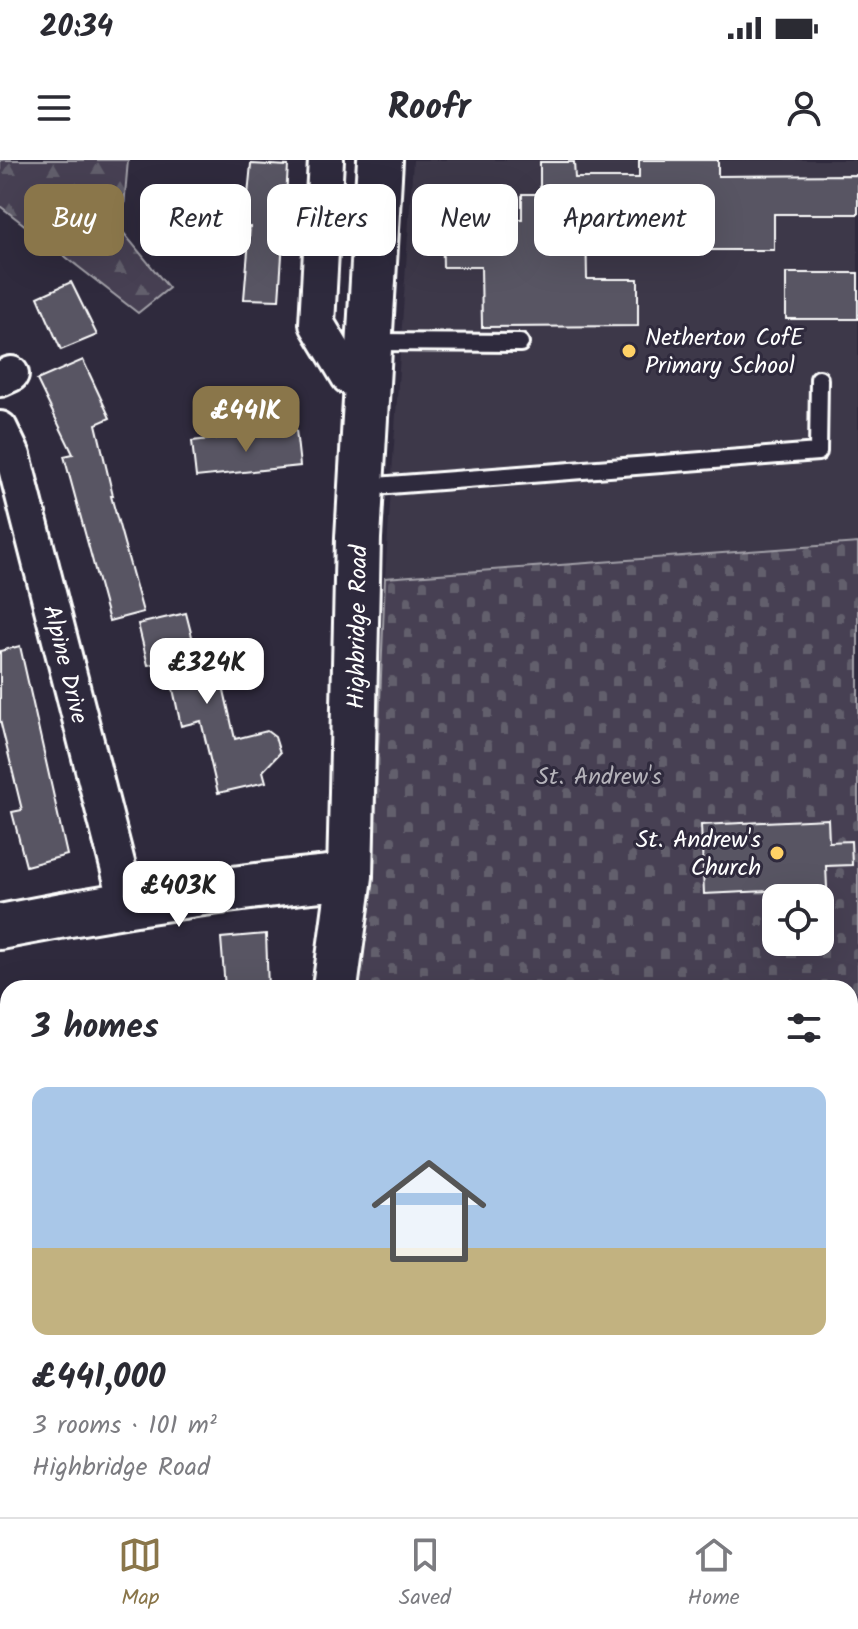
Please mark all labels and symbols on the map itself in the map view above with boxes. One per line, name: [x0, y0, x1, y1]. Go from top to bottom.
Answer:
place label: Netherton CofE Primary School: [645, 319, 805, 386]
marker: Netherton CofE Primary School: [620, 342, 638, 360]
pin: £441K: [190, 386, 302, 454]
street label: Highbridge Road: [338, 544, 379, 709]
street label: Alpine Drive: [31, 601, 98, 728]
pin: £324K: [151, 638, 263, 706]
park label: St. Andrew's: [536, 758, 662, 797]
place label: St. Andrew's Church: [636, 821, 761, 888]
marker: St. Andrew's Church: [768, 844, 786, 862]
pin: £403K: [123, 861, 235, 929]

